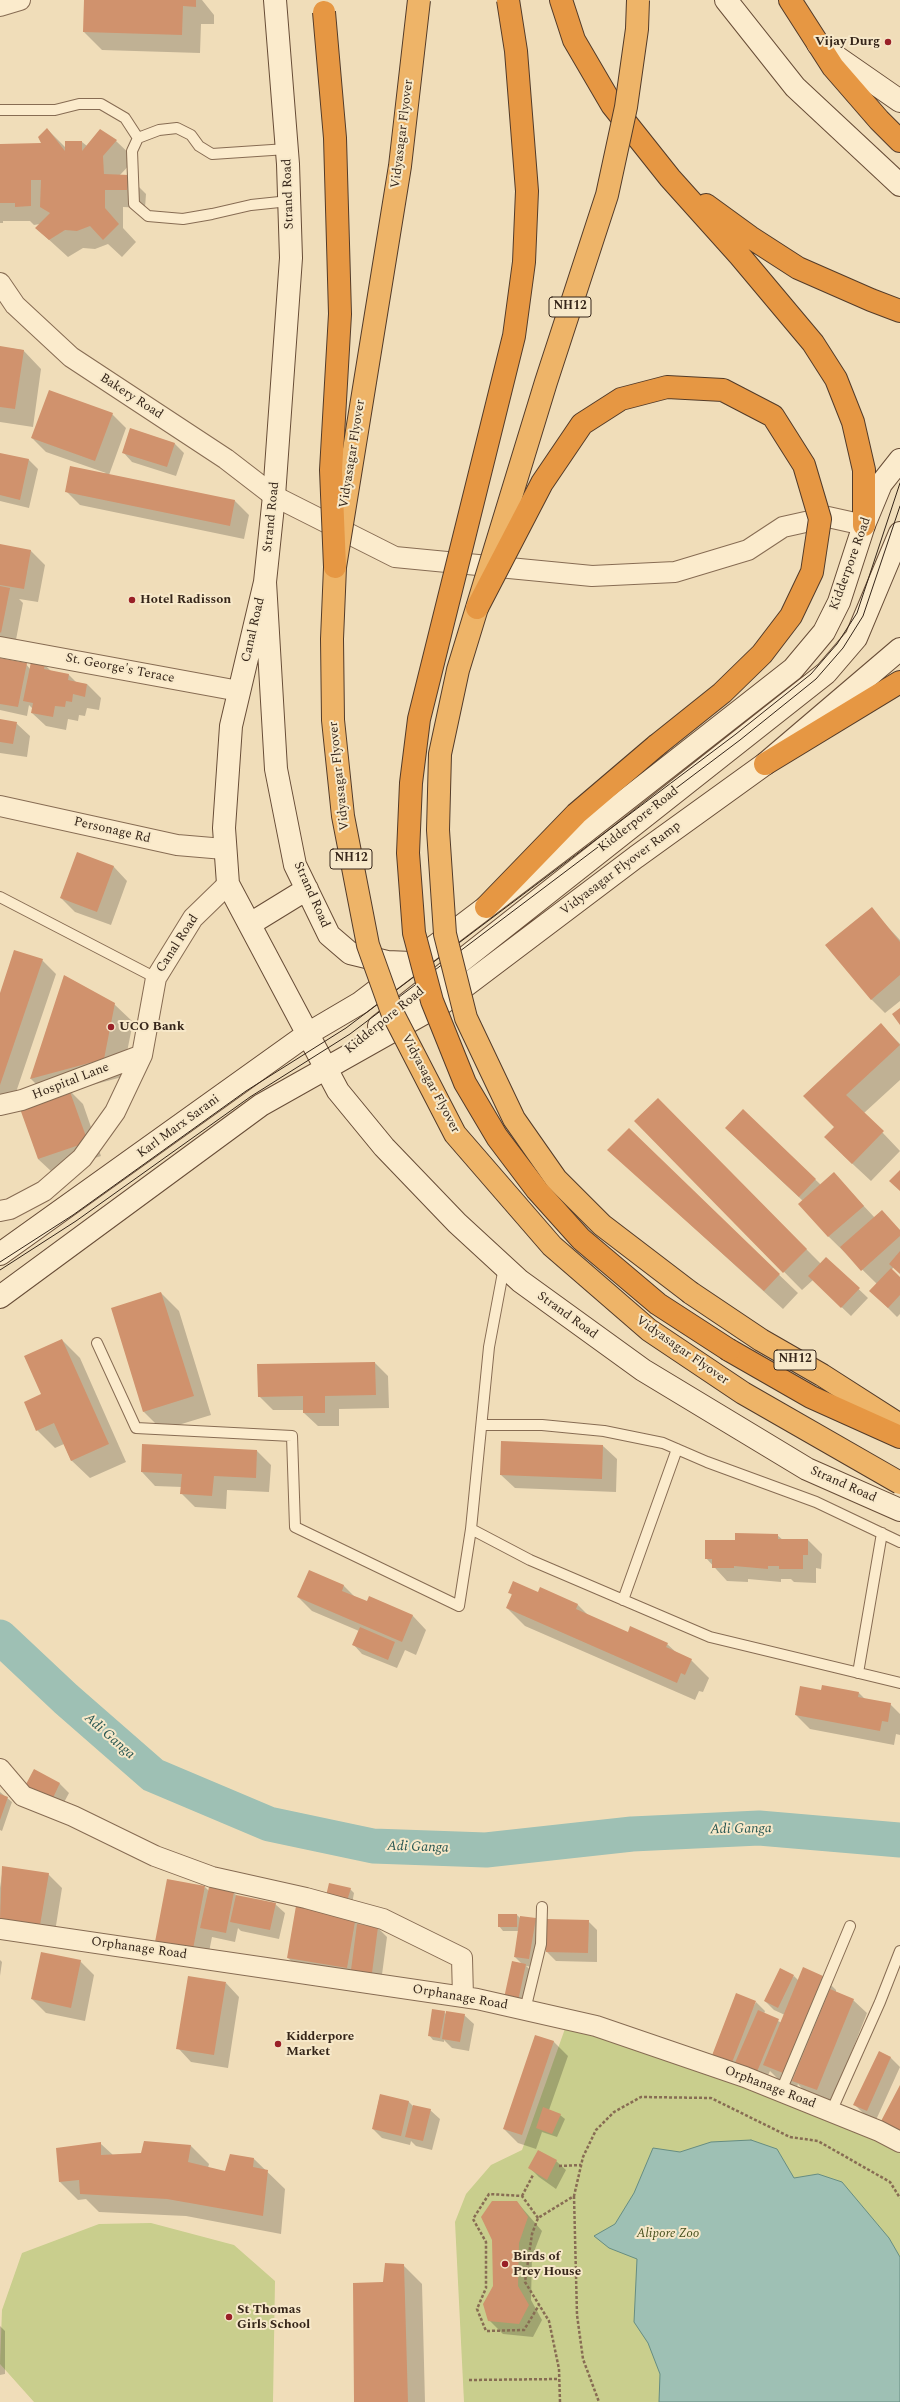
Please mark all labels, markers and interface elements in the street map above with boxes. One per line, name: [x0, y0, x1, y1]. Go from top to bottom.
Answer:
place label: Vijay Durg: [815, 34, 880, 50]
marker: Vijay Durg: [883, 37, 893, 47]
street label: Vidyasagar Flyover: [389, 79, 417, 189]
street label: Strand Road: [280, 158, 298, 230]
road number: NH12: [549, 297, 591, 317]
street label: Bakery Road: [97, 371, 165, 423]
street label: Vidyasagar Flyover: [337, 399, 369, 509]
street label: Strand Road: [261, 481, 283, 553]
street label: Kidderpore Road: [827, 515, 875, 613]
place label: Hotel Radisson: [140, 592, 231, 608]
marker: Hotel Radisson: [127, 595, 137, 605]
street label: Canal Road: [239, 596, 269, 664]
street label: St. George's Terace: [64, 651, 176, 687]
street label: Vidyasagar Flyover: [327, 721, 353, 831]
street label: Kidderpore Road: [596, 784, 682, 856]
street label: Personage Rd: [72, 815, 152, 847]
street label: Vidyasagar Flyover Ramp: [558, 819, 684, 919]
road number: NH12: [330, 849, 372, 869]
street label: Strand Road: [289, 859, 333, 931]
street label: Canal Road: [153, 912, 203, 976]
street label: Kidderpore Road: [342, 984, 428, 1058]
place label: UCO Bank: [119, 1019, 184, 1035]
marker: UCO Bank: [106, 1022, 116, 1032]
street label: Vidyasagar Flyover: [397, 1032, 463, 1136]
street label: Hospital Lane: [30, 1060, 112, 1104]
street label: Karl Marx Sarani: [135, 1092, 223, 1162]
street label: Strand Road: [534, 1289, 600, 1343]
street label: Vidyasagar Flyover: [633, 1313, 731, 1389]
road number: NH12: [774, 1350, 816, 1370]
street label: Strand Road: [807, 1463, 879, 1507]
water label: Adi Ganga: [80, 1710, 138, 1764]
water label: Adi Ganga: [710, 1821, 772, 1839]
water label: Adi Ganga: [387, 1839, 449, 1857]
street label: Orphanage Road: [90, 1935, 188, 1963]
street label: Orphanage Road: [411, 1982, 509, 2014]
place label: Kidderpore Market: [286, 2029, 354, 2060]
marker: Kidderpore Market: [273, 2039, 283, 2049]
street label: Orphanage Road: [722, 2063, 818, 2113]
park label: Alipore Zoo: [637, 2226, 699, 2242]
place label: Birds of Prey House: [513, 2249, 581, 2280]
marker: Birds of Prey House: [500, 2259, 510, 2269]
place label: St Thomas Girls School: [237, 2302, 310, 2333]
marker: St Thomas Girls School: [224, 2312, 234, 2322]

